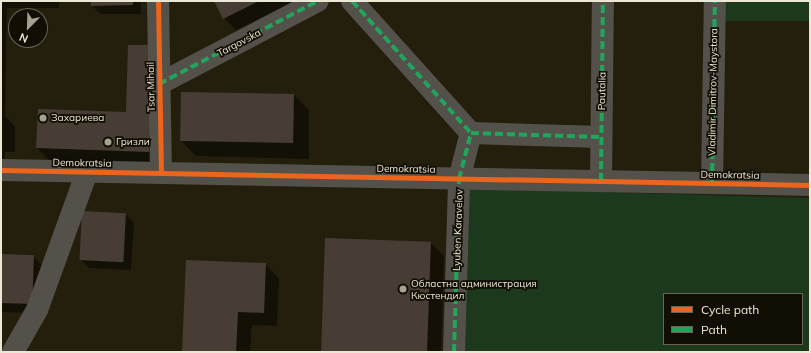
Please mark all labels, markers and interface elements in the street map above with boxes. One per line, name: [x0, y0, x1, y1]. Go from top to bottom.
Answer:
north arrow: [8, 8, 48, 48]
street label: Targovska: [215, 26, 263, 60]
street label: Vladimir Dimitrov-Maystora: [706, 28, 720, 156]
text: N: [17, 30, 30, 46]
street label: Tsar Mihail: [145, 62, 157, 112]
street label: Pautalia: [596, 72, 608, 110]
place label: Захариева: [51, 112, 104, 124]
marker: Захариева: [38, 113, 48, 123]
place label: Гризли: [116, 136, 150, 148]
marker: Гризли: [103, 137, 113, 147]
street label: Demokratsia: [52, 156, 112, 170]
street label: Demokratsia: [376, 162, 436, 176]
street label: Demokratsia: [700, 168, 760, 182]
street label: Lyuben Karavelov: [451, 189, 465, 271]
place label: Областна администрация Кюстендил: [411, 277, 537, 300]
marker: Областна администрация Кюстендил: [398, 284, 408, 294]
legend: [663, 293, 803, 345]
text: Cycle path: [701, 302, 759, 317]
text: Path: [701, 322, 727, 337]

